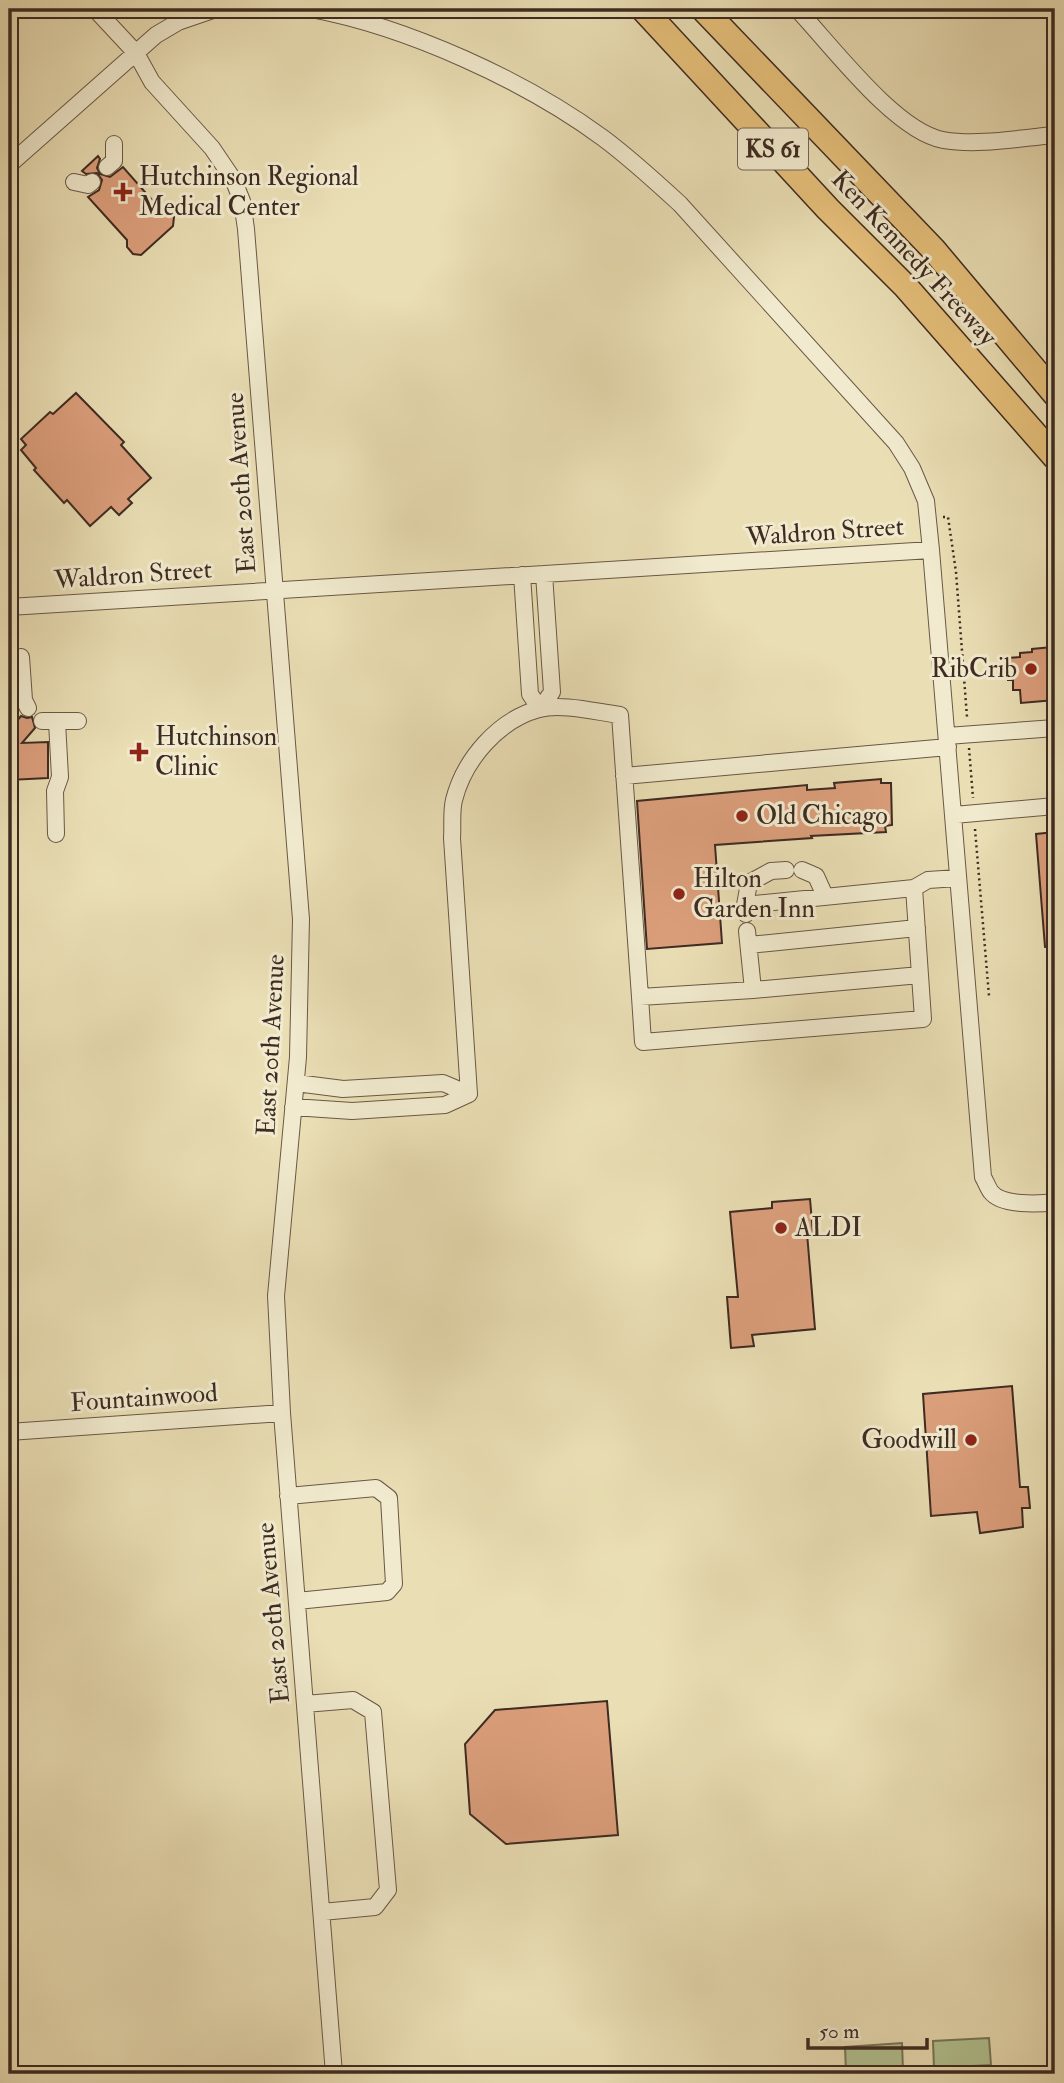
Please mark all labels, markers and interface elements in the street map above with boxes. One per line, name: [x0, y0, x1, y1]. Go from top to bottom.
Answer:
road number: KS 61: [738, 128, 808, 169]
place label: Hutchinson Regional Medical Center: [139, 161, 359, 223]
street label: Ken Kennedy Freeway: [824, 164, 1004, 353]
marker: Hutchinson Regional Medical Center: [113, 182, 133, 202]
street label: East 20th Avenue: [219, 391, 263, 575]
street label: Waldron Street: [744, 511, 905, 554]
street label: Waldron Street: [52, 554, 213, 597]
place label: RibCrib: [931, 653, 1017, 685]
marker: RibCrib: [1023, 661, 1039, 677]
place label: Hutchinson Clinic: [155, 721, 277, 783]
marker: Hutchinson Clinic: [129, 742, 149, 762]
place label: Old Chicago: [756, 800, 888, 832]
marker: Old Chicago: [734, 808, 750, 824]
place label: Hilton Garden Inn: [693, 863, 815, 925]
marker: Hilton Garden Inn: [671, 886, 687, 902]
street label: East 20th Avenue: [250, 953, 292, 1136]
place label: ALDI: [794, 1212, 862, 1244]
marker: ALDI: [773, 1220, 789, 1236]
street label: Fountainwood: [69, 1377, 219, 1419]
place label: Goodwill: [861, 1424, 957, 1456]
marker: Goodwill: [963, 1432, 979, 1448]
street label: East 20th Avenue: [249, 1521, 297, 1705]
scale bar: [808, 2006, 928, 2050]
text: 50 m: [819, 2018, 860, 2045]

